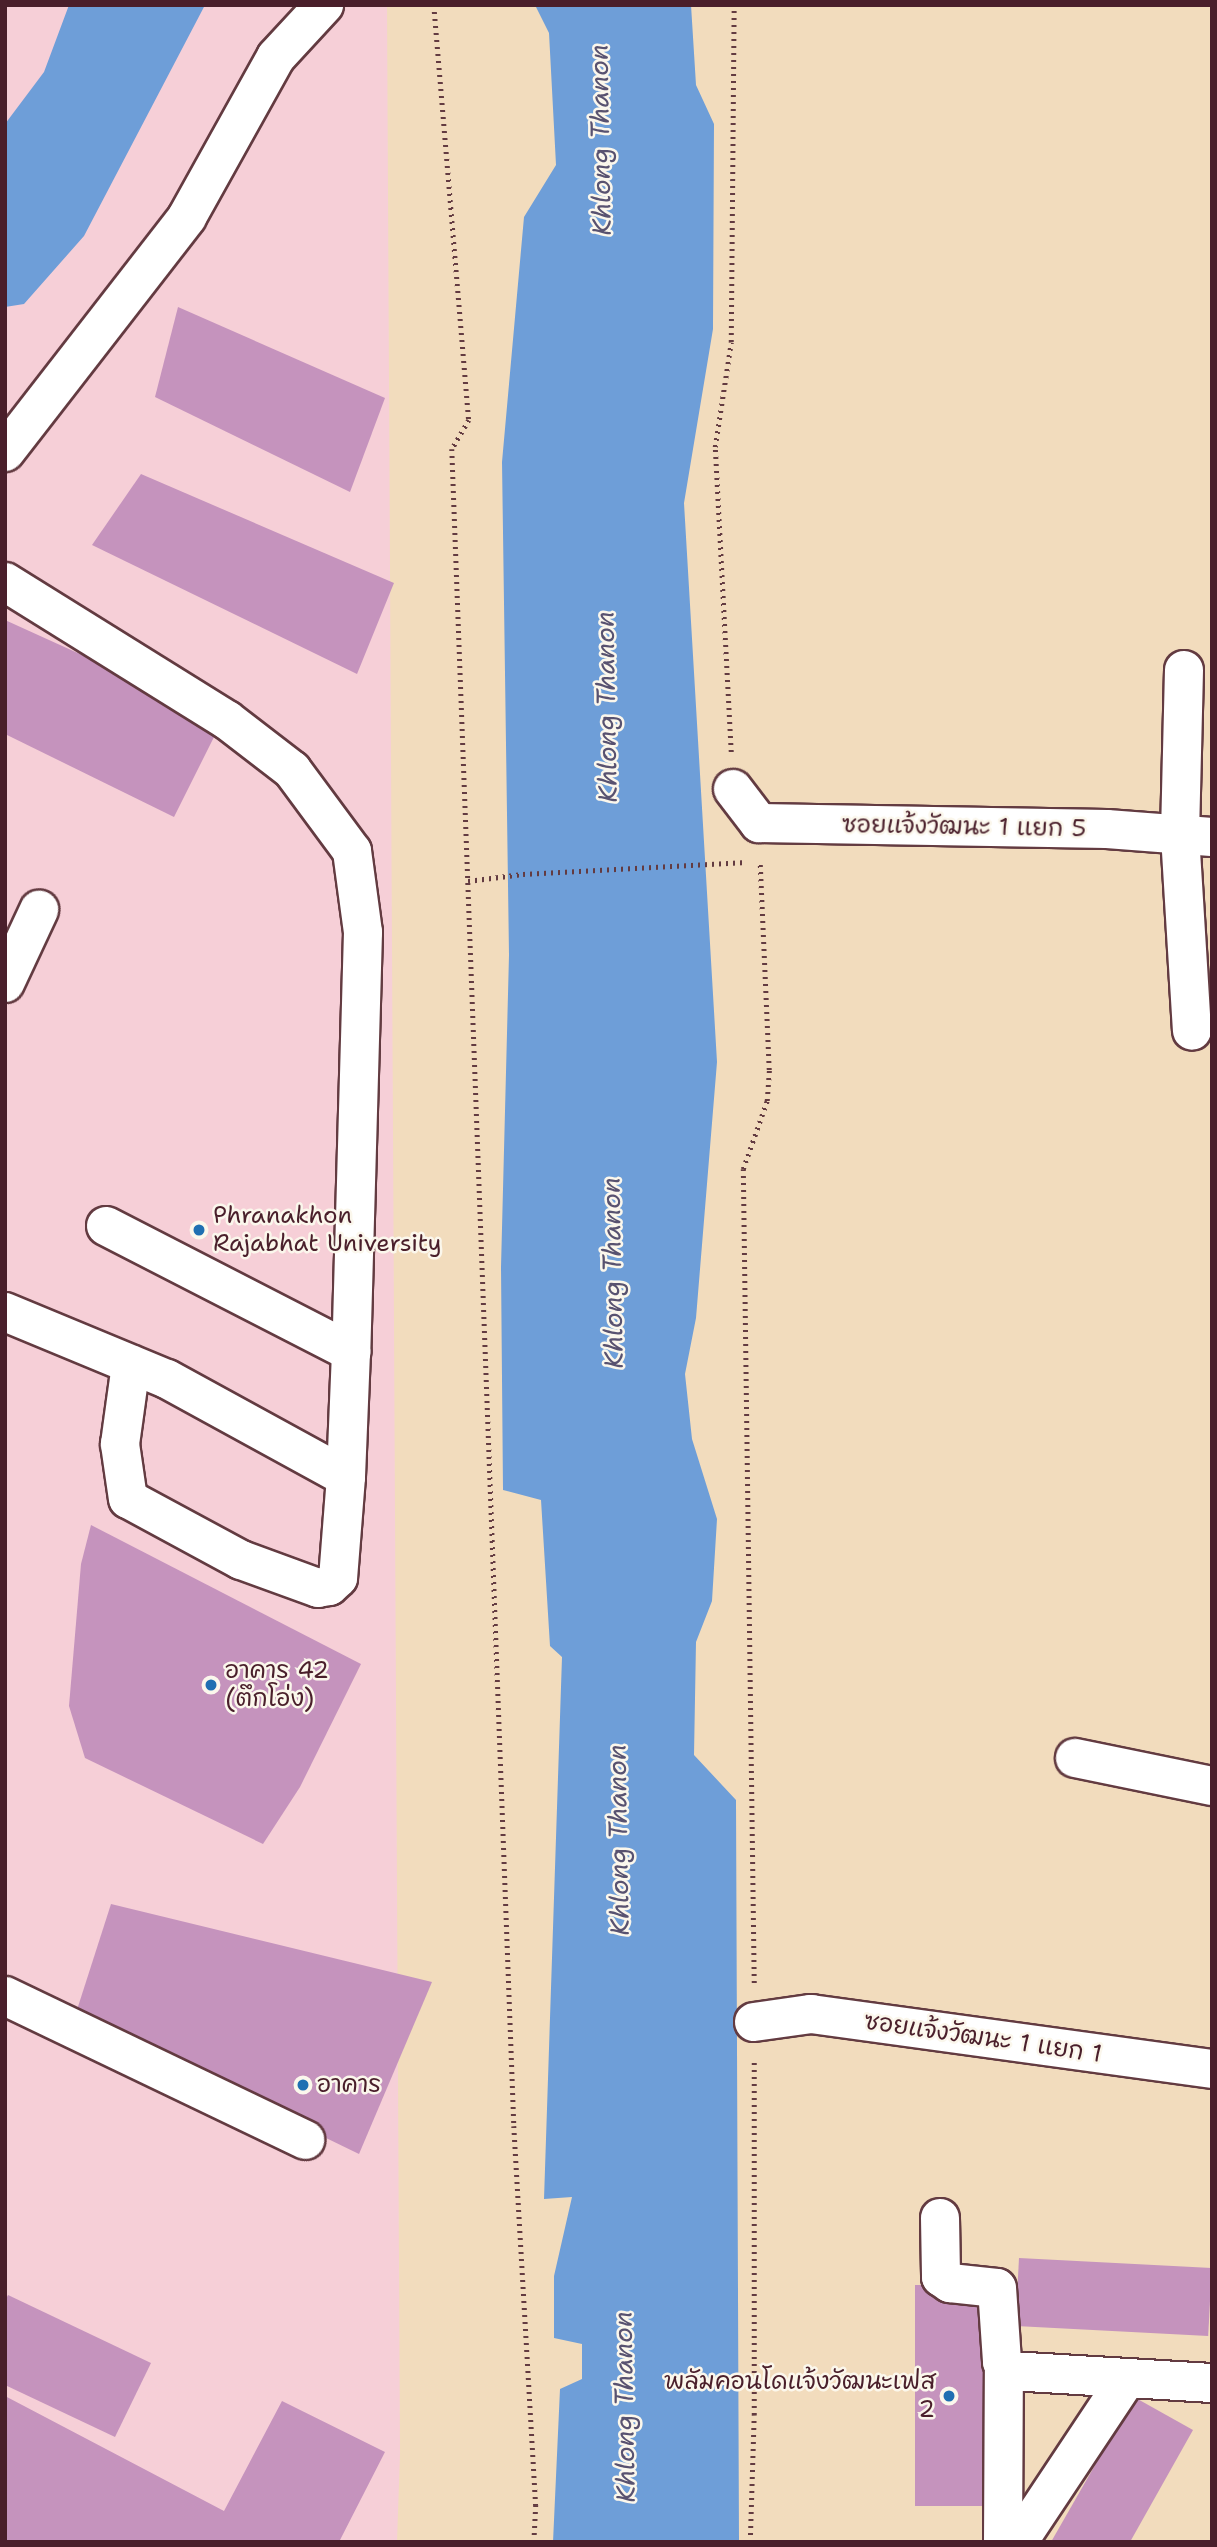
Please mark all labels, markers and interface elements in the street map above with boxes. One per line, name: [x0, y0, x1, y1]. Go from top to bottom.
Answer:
water label: Khlong Thanon: [583, 44, 617, 236]
water label: Khlong Thanon: [589, 611, 623, 803]
street label: ซอยแจ้งวัฒนะ 1 แยก 5: [842, 810, 1086, 844]
water label: Khlong Thanon: [595, 1177, 629, 1369]
place label: Phranakhon Rajabhat University: [213, 1202, 442, 1258]
marker: Phranakhon Rajabhat University: [191, 1222, 207, 1238]
place label: อาคาร 42 (ตึกโอ่ง): [225, 1657, 329, 1713]
marker: อาคาร 42 (ตึกโอ่ง): [203, 1677, 219, 1693]
water label: Khlong Thanon: [601, 1744, 635, 1936]
street label: ซอยแจ้งวัฒนะ 1 แยก 1: [862, 2007, 1104, 2069]
place label: อาคาร: [317, 2071, 381, 2099]
marker: อาคาร: [295, 2077, 311, 2093]
water label: Khlong Thanon: [607, 2311, 641, 2503]
place label: พลัมคอนโดแจ้งวัฒนะเฟส 2: [664, 2368, 935, 2424]
marker: พลัมคอนโดแจ้งวัฒนะเฟส 2: [941, 2388, 957, 2404]

